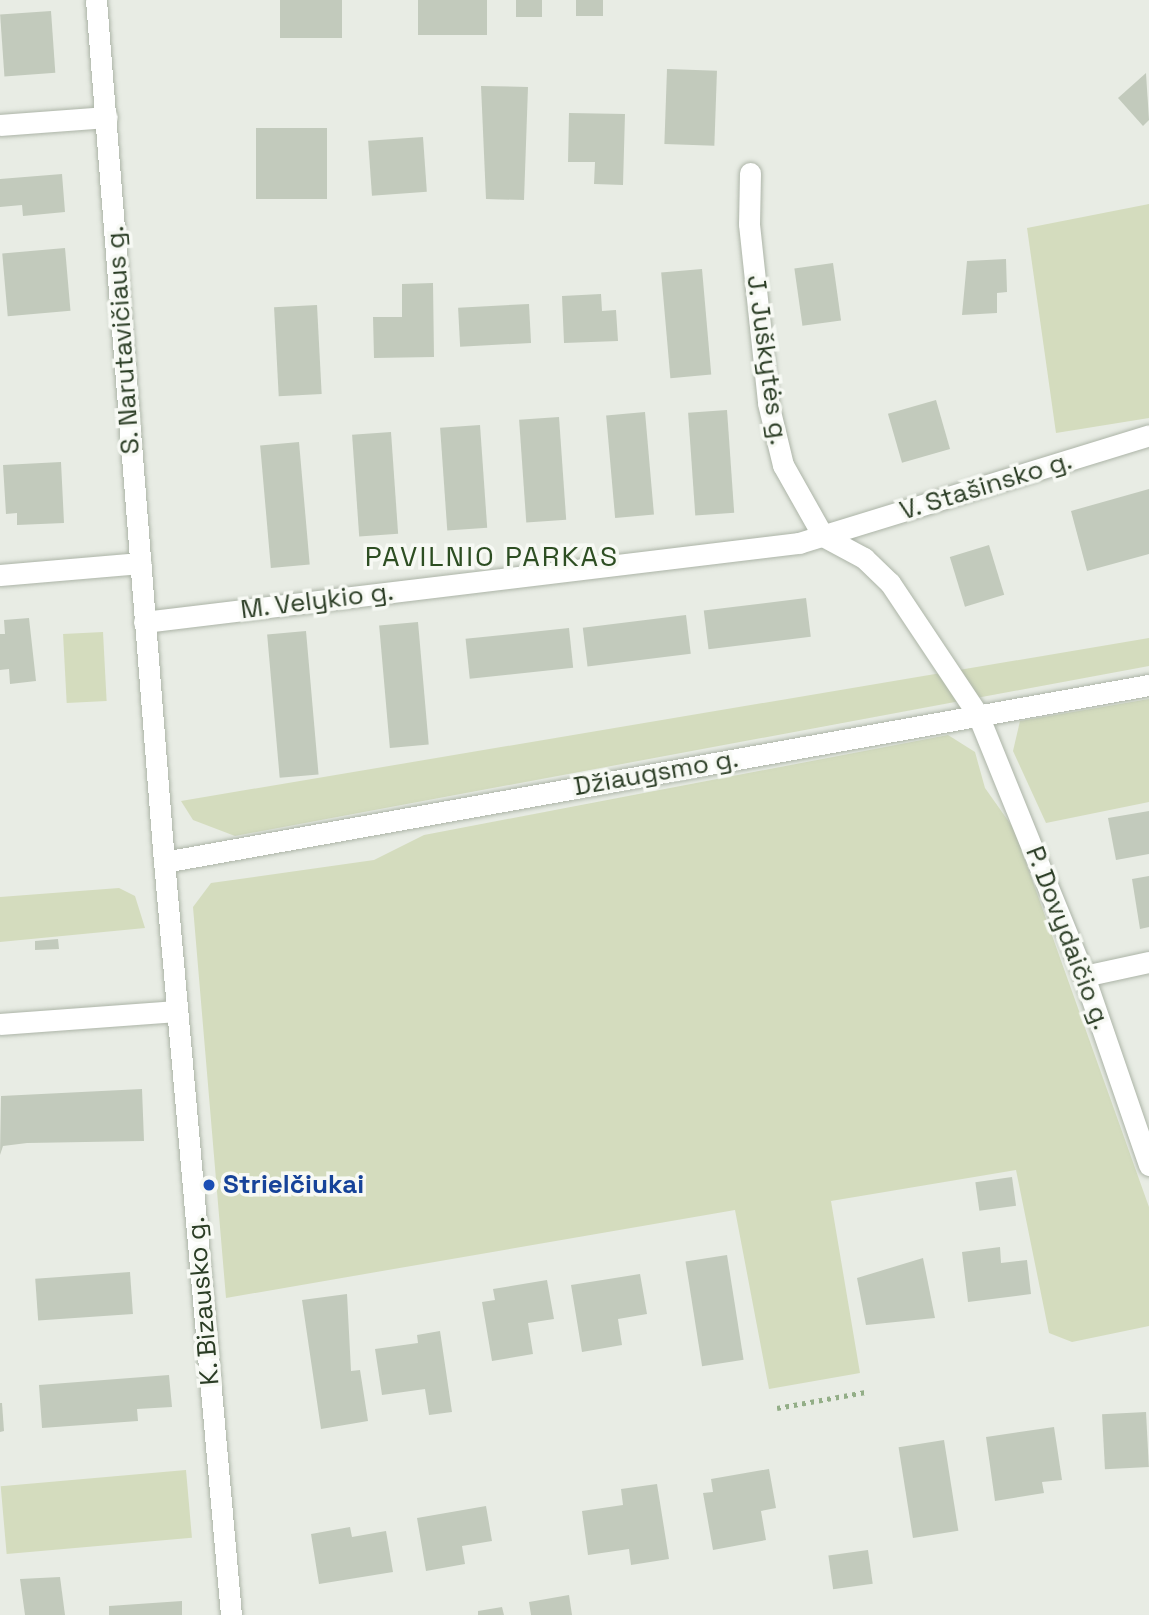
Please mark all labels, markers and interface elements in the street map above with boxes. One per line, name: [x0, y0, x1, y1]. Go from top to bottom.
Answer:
street label: S. Narutavičiaus g.: [99, 224, 147, 456]
street label: J. Juškytės g.: [740, 273, 794, 447]
street label: V. Stašinsko g.: [896, 445, 1076, 527]
district label: PAVILNIO PARKAS: [367, 539, 617, 573]
street label: M. Velykio g.: [238, 576, 396, 626]
street label: Džiaugsmo g.: [571, 743, 741, 803]
street label: P. Dovydaičio g.: [1019, 842, 1117, 1034]
place label: Strielčiukai: [223, 1169, 364, 1201]
marker: Strielčiukai: [201, 1177, 217, 1193]
street label: K. Bizausko g.: [180, 1215, 226, 1387]

